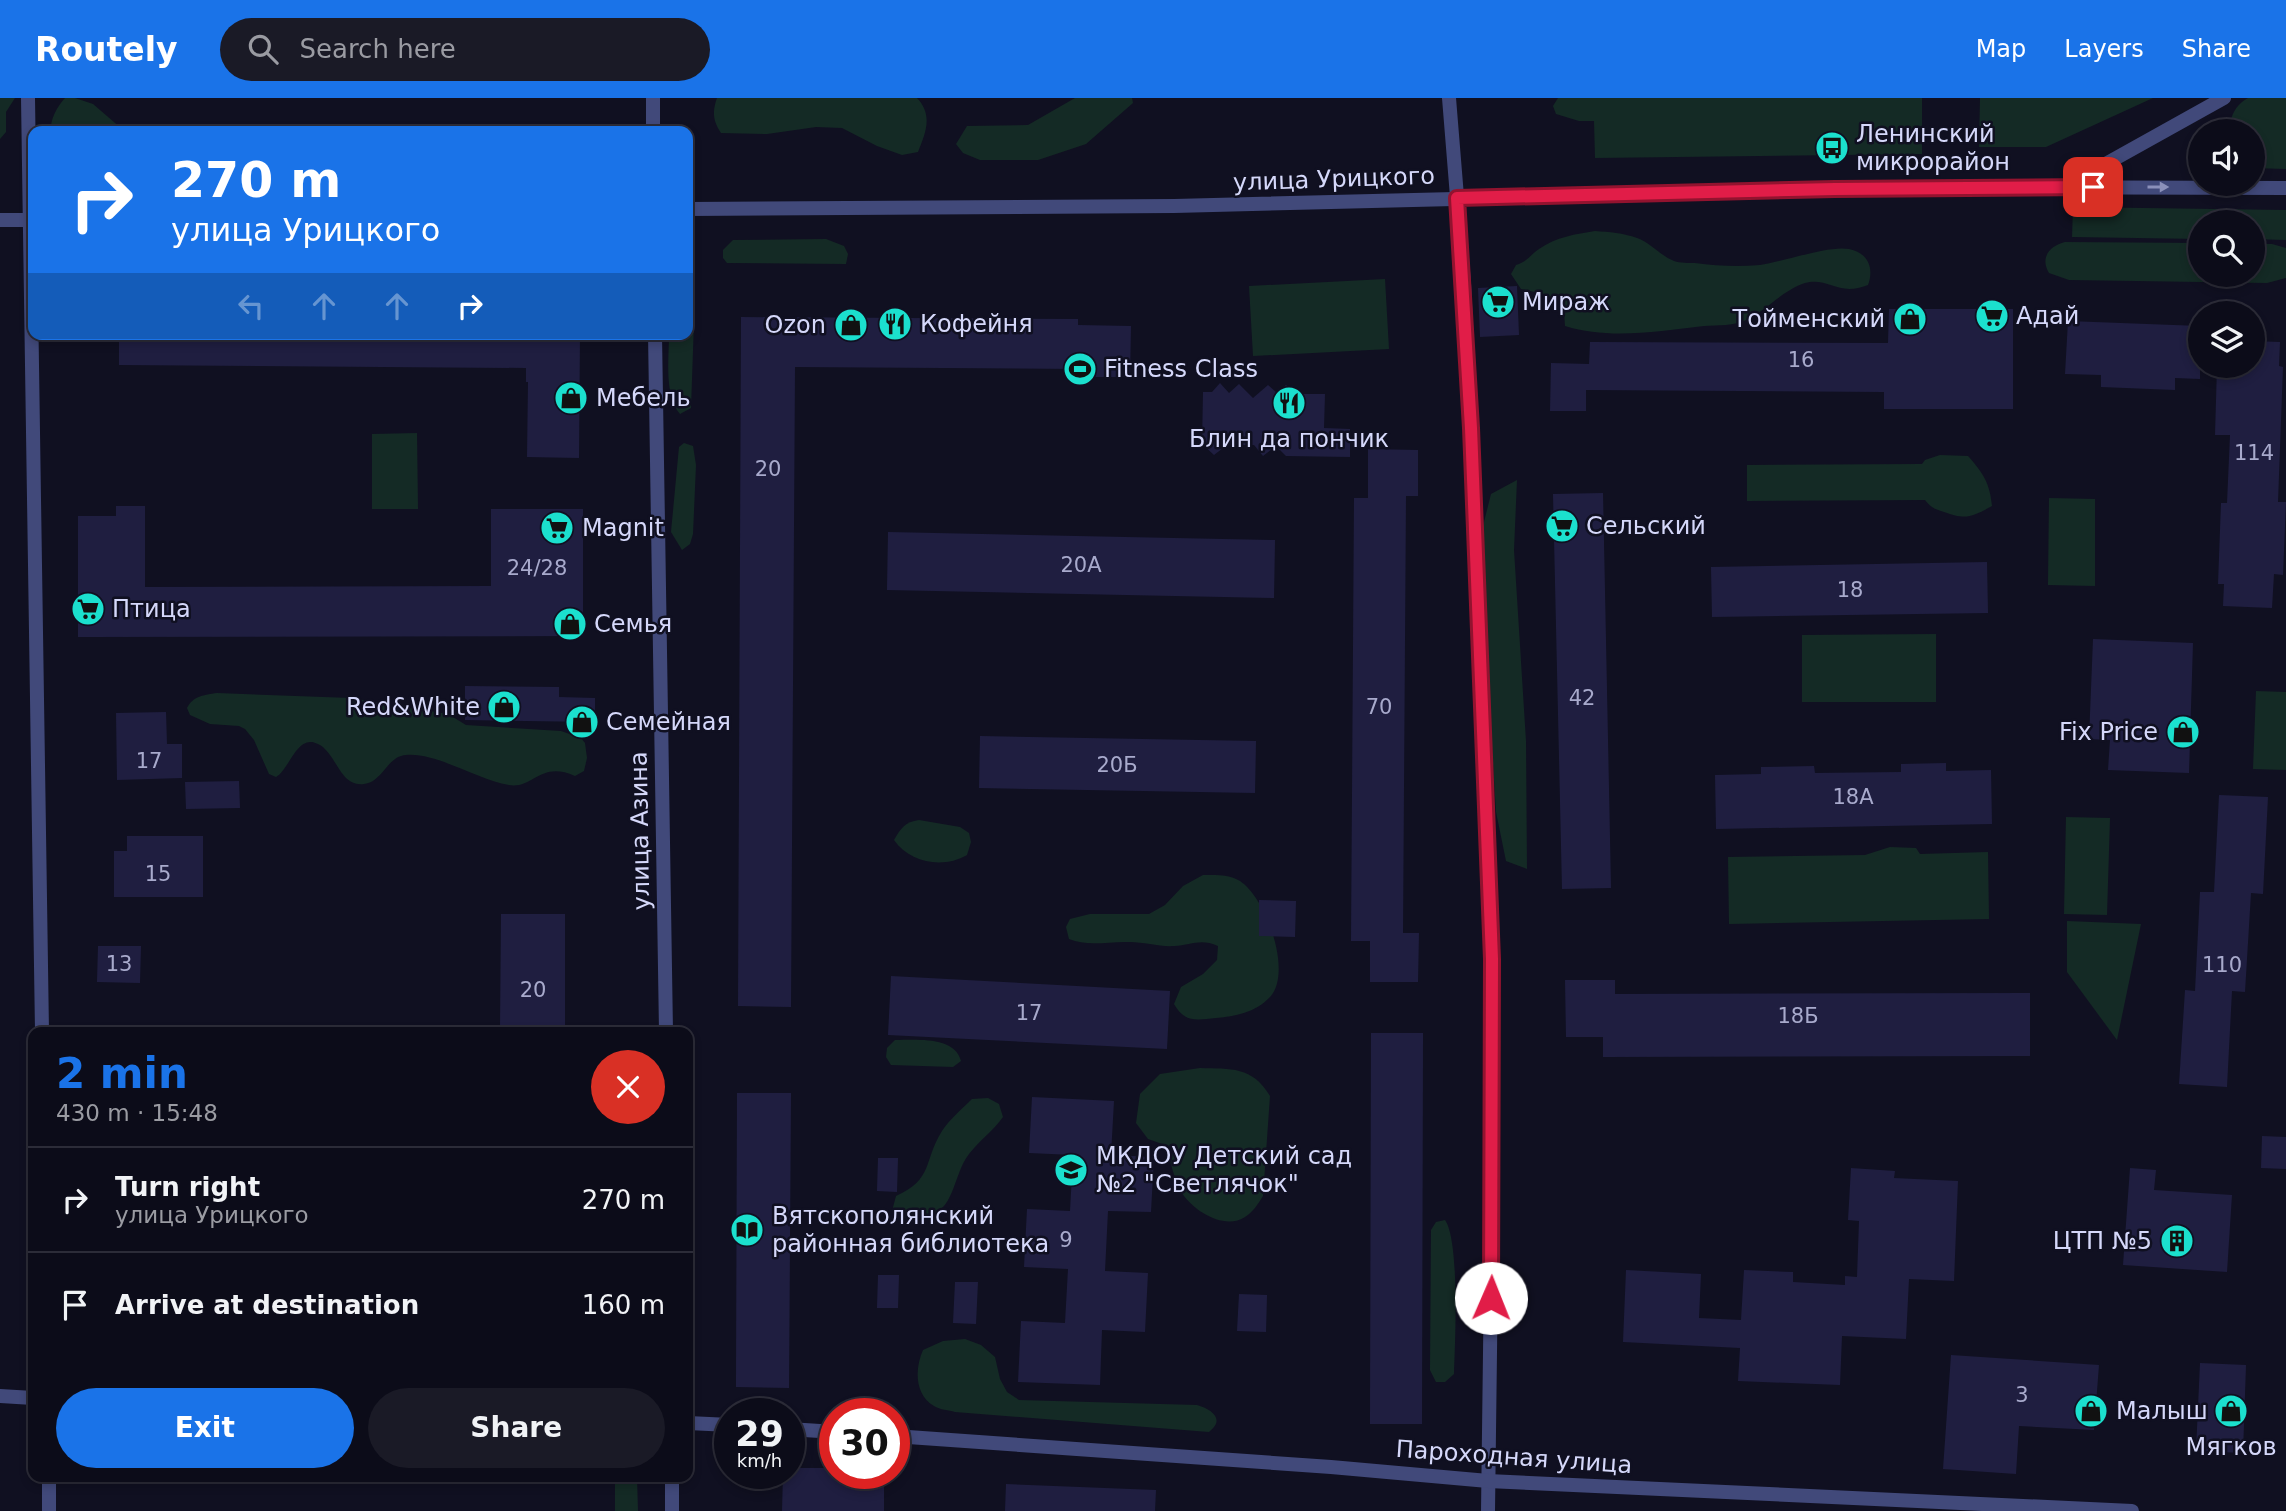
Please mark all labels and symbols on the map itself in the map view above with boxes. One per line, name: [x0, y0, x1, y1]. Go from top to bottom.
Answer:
place label: Ленинский микрорайон: [1856, 120, 2010, 176]
bus stop icon: Ленинский микрорайон: [1813, 129, 1851, 167]
pin: [2063, 157, 2123, 217]
street label: улица Урицкого: [1233, 161, 1435, 197]
one-way arrow: [2147, 181, 2169, 193]
supermarket icon: Мираж: [1479, 283, 1517, 321]
place label: Мираж: [1522, 288, 1610, 316]
supermarket icon: Адай: [1973, 297, 2011, 335]
shop icon: Тойменский: [1891, 300, 1929, 338]
place label: Адай: [2016, 302, 2079, 330]
restaurant icon: Кофейня: [876, 305, 914, 343]
place label: Тойменский: [1732, 305, 1885, 333]
shop icon: Ozon: [832, 306, 870, 344]
place label: Кофейня: [920, 310, 1033, 338]
place label: Ozon: [765, 311, 826, 339]
house number: 16: [1788, 348, 1814, 372]
sports icon: Fitness Class: [1061, 350, 1099, 388]
place label: Fitness Class: [1104, 355, 1258, 383]
shop icon: Мебель: [552, 379, 590, 417]
place label: Мебель: [596, 384, 691, 412]
restaurant icon: Блин да пончик: [1270, 384, 1308, 422]
place label: Блин да пончик: [1189, 425, 1389, 453]
house number: 114: [2234, 441, 2274, 465]
house number: 20: [755, 457, 781, 481]
supermarket icon: Сельский: [1543, 507, 1581, 545]
supermarket icon: Magnit: [538, 509, 576, 547]
place label: Сельский: [1586, 512, 1706, 540]
place label: Magnit: [582, 514, 664, 542]
house number: 20А: [1060, 553, 1102, 577]
house number: 24/28: [507, 556, 567, 580]
house number: 18: [1837, 578, 1863, 602]
supermarket icon: Птица: [69, 590, 107, 628]
place label: Птица: [112, 595, 191, 623]
shop icon: Семья: [551, 605, 589, 643]
place label: Семья: [594, 610, 672, 638]
house number: 42: [1569, 686, 1595, 710]
shop icon: Red&White: [485, 688, 523, 726]
place label: Red&White: [346, 693, 480, 721]
house number: 70: [1366, 695, 1392, 719]
shop icon: Семейная: [563, 703, 601, 741]
place label: Семейная: [606, 708, 731, 736]
shop icon: Fix Price: [2164, 713, 2202, 751]
place label: Fix Price: [2059, 718, 2158, 746]
house number: 17: [136, 749, 162, 773]
street label: улица Азина: [625, 751, 655, 911]
house number: 20Б: [1096, 753, 1138, 777]
house number: 18А: [1832, 785, 1874, 809]
house number: 15: [145, 862, 171, 886]
house number: 13: [106, 952, 132, 976]
house number: 110: [2202, 953, 2242, 977]
house number: 20: [520, 978, 546, 1002]
house number: 17: [1016, 1001, 1042, 1025]
house number: 18Б: [1777, 1004, 1819, 1028]
place label: МКДОУ Детский сад №2 "Светлячок": [1096, 1142, 1352, 1198]
school or university icon: МКДОУ Детский сад №2 "Светлячок": [1052, 1151, 1090, 1189]
place label: Вятскополянский районная библиотека: [772, 1202, 1049, 1258]
library icon: Вятскополянский районная библиотека: [728, 1211, 766, 1249]
building icon: ЦТП №5: [2158, 1222, 2196, 1260]
place label: ЦТП №5: [2053, 1227, 2152, 1255]
house number: 9: [1059, 1228, 1073, 1252]
position arrow: [1454, 1261, 1528, 1335]
house number: 3: [2015, 1383, 2029, 1407]
shop icon: Малыш: [2072, 1392, 2110, 1430]
shop icon: Мягков: [2212, 1392, 2250, 1430]
place label: Малыш: [2116, 1397, 2208, 1425]
speed limit sign: 30: [819, 1398, 910, 1489]
place label: Мягков: [2185, 1433, 2277, 1461]
street label: Пароходная улица: [1395, 1435, 1633, 1479]

